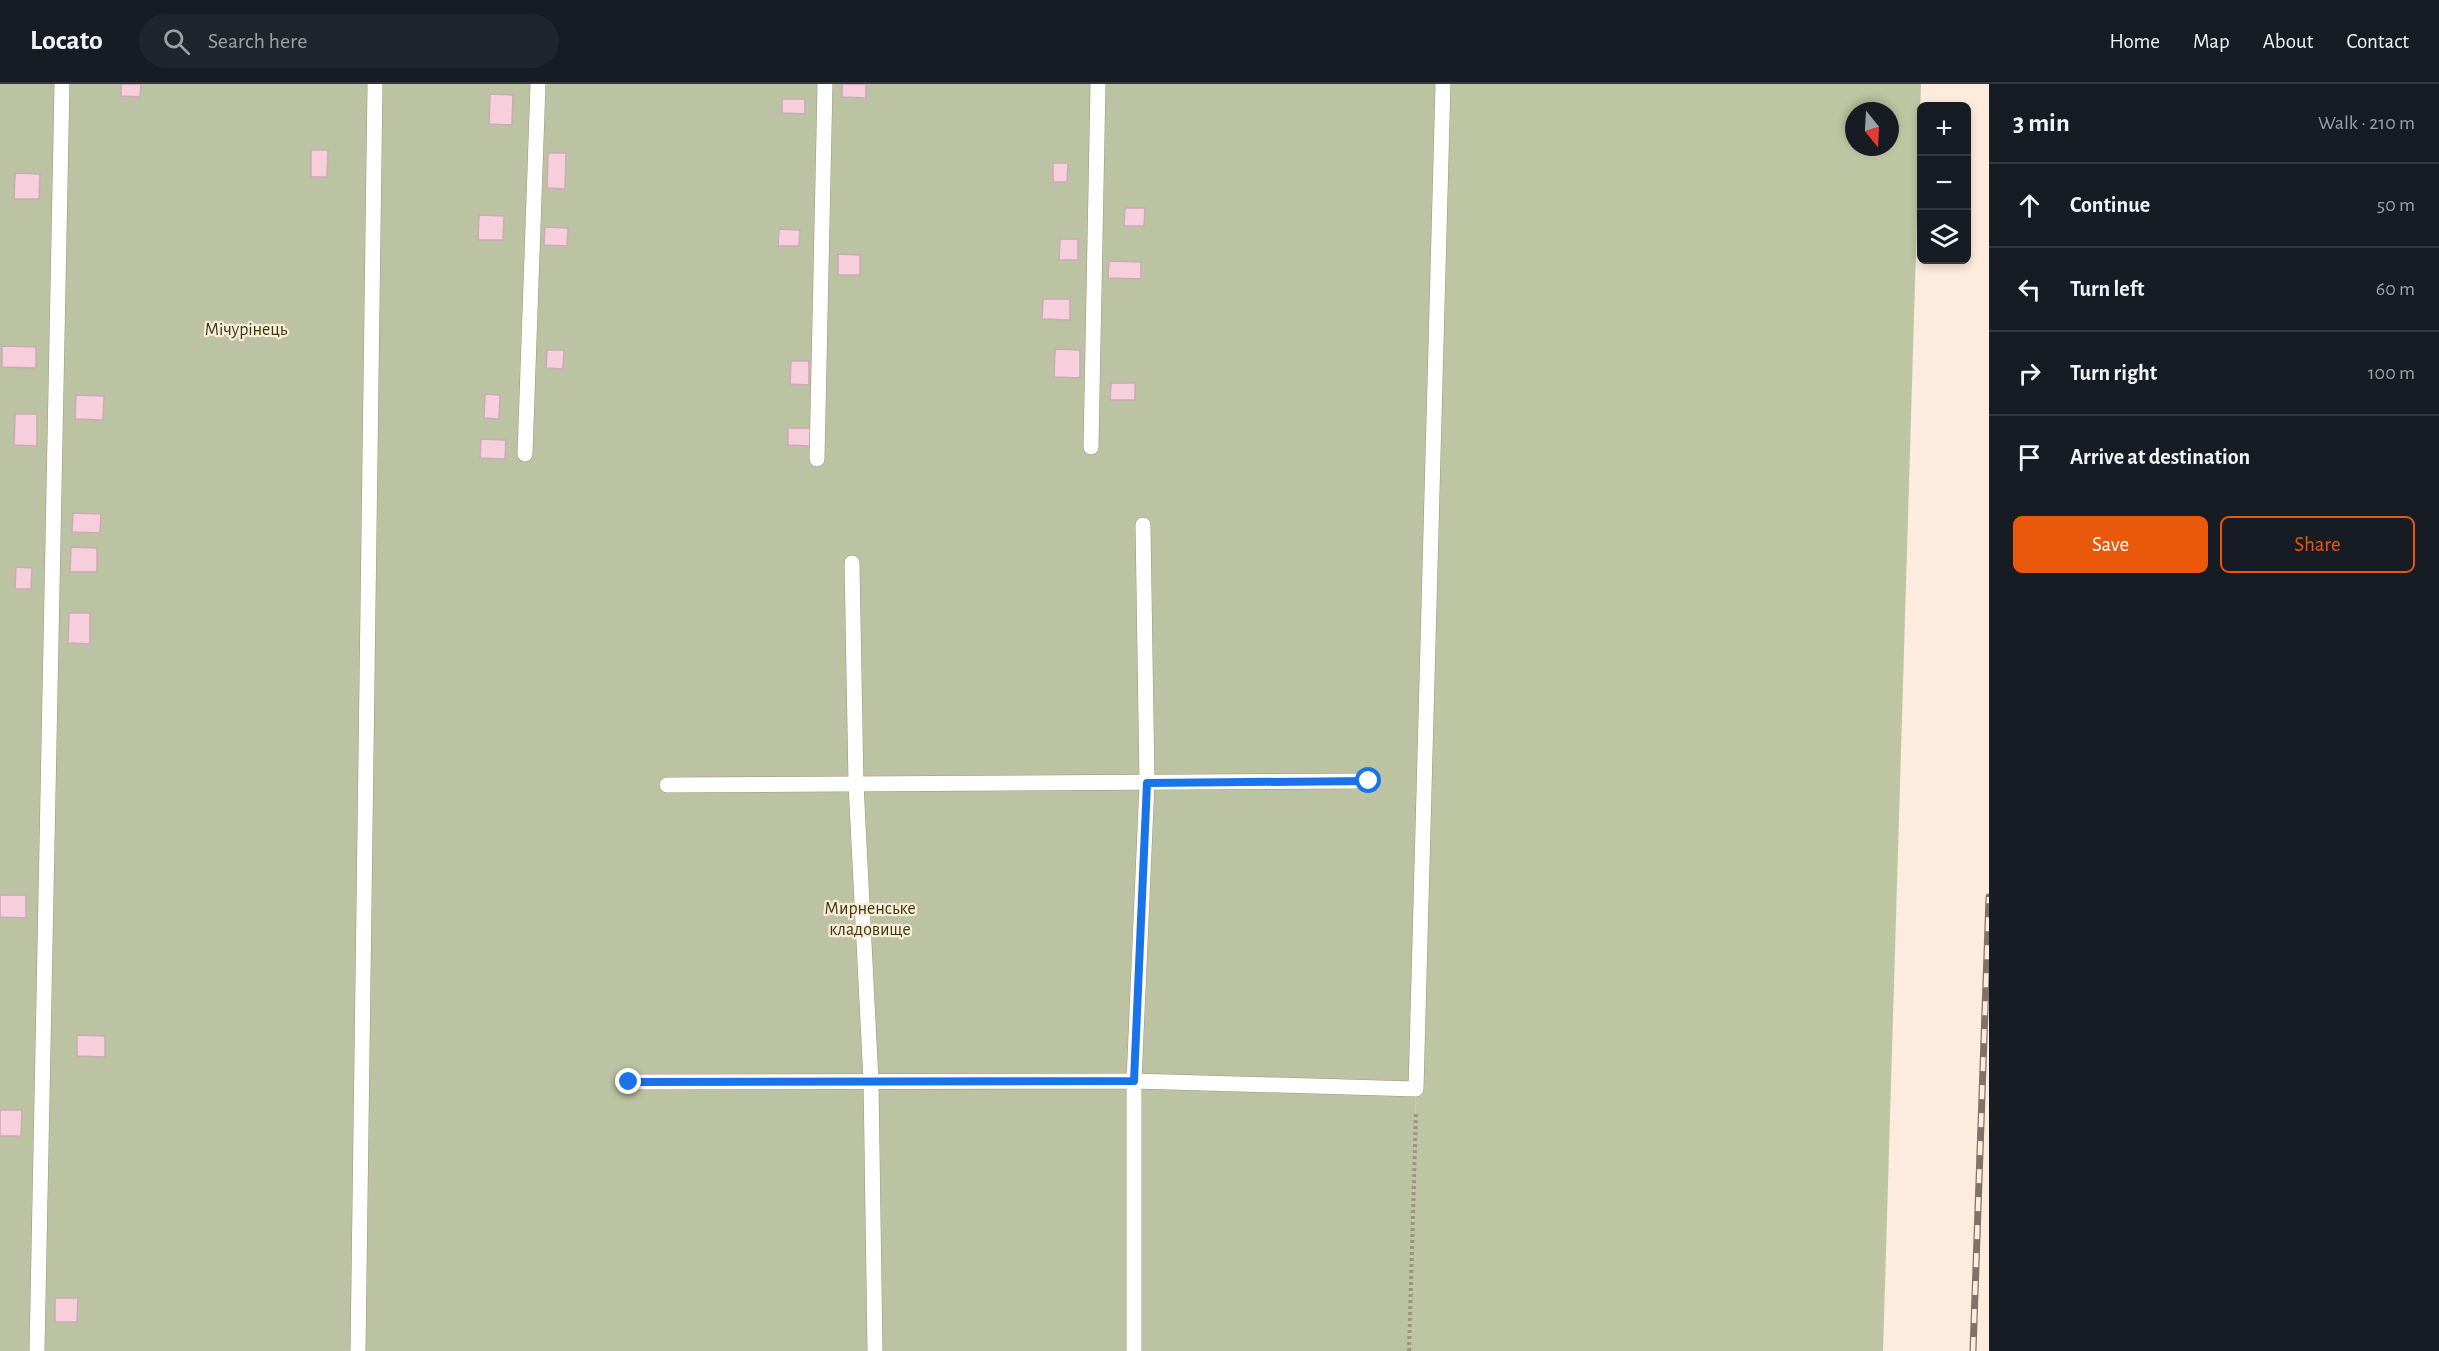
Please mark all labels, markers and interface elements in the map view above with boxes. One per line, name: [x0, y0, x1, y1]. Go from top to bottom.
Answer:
search box: [139, 14, 559, 68]
icon: search: [160, 25, 193, 58]
text: Locato: [30, 27, 103, 55]
text: Search here: [208, 30, 307, 52]
text: Home: [2109, 31, 2160, 52]
text: Map: [2193, 31, 2230, 52]
text: About: [2263, 31, 2313, 52]
text: Contact: [2346, 31, 2409, 52]
north arrow: [1845, 102, 1899, 156]
map controls: [1917, 102, 1971, 264]
button: +: [1917, 102, 1971, 156]
text: 3 min: [2013, 110, 2070, 136]
text: Walk · 210 m: [2318, 113, 2415, 133]
button: −: [1917, 156, 1971, 210]
icon: ahead: [2013, 189, 2046, 222]
text: Continue: [2070, 194, 2150, 216]
text: 50 m: [2377, 195, 2415, 215]
button: layers: [1917, 210, 1971, 264]
icon: left: [2013, 273, 2046, 306]
text: Turn left: [2070, 278, 2144, 300]
text: 60 m: [2376, 279, 2415, 299]
park label: Мічурінець: [205, 321, 288, 339]
icon: right: [2013, 357, 2046, 390]
text: Turn right: [2070, 362, 2157, 384]
text: 100 m: [2368, 363, 2415, 383]
icon: arrive: [2013, 441, 2046, 474]
text: Arrive at destination: [2070, 446, 2250, 468]
button: Save: [2013, 516, 2208, 573]
button: Share: [2220, 516, 2415, 573]
route start: [1355, 767, 1381, 793]
park label: Мирненське кладовище: [824, 900, 916, 939]
route end: [615, 1068, 641, 1094]

